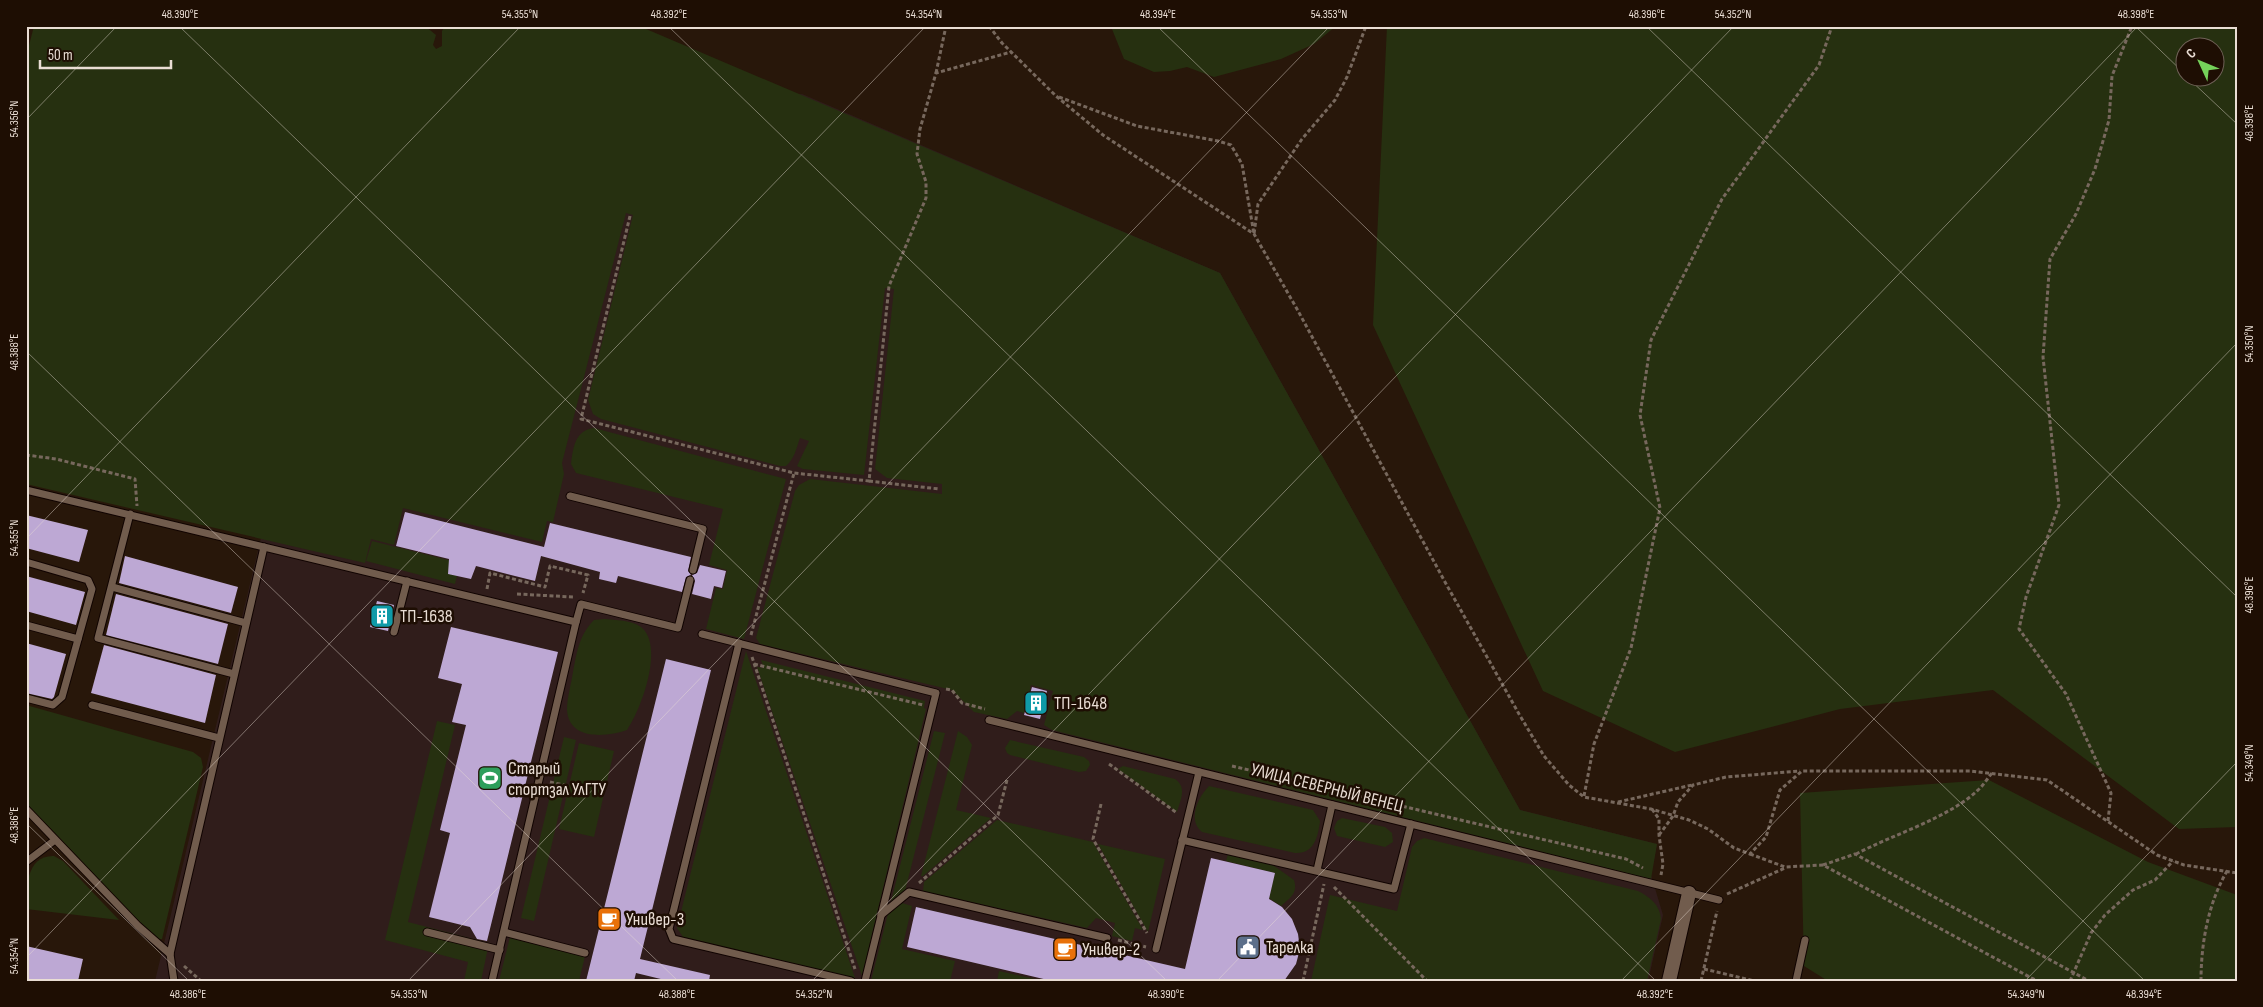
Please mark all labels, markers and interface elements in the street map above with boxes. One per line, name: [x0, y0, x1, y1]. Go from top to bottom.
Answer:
text: 48.390°E: [162, 7, 198, 22]
text: 54.355°N: [502, 7, 538, 22]
text: 48.392°E: [651, 7, 687, 22]
text: 54.354°N: [906, 7, 942, 22]
text: 48.394°E: [1140, 7, 1176, 22]
text: 54.353°N: [1311, 7, 1347, 22]
text: 48.396°E: [1629, 7, 1665, 22]
text: 54.352°N: [1715, 7, 1751, 22]
text: 48.398°E: [2118, 7, 2154, 22]
scale bar: [40, 38, 171, 70]
north arrow: [2176, 38, 2226, 88]
text: С: [2182, 45, 2200, 62]
text: 50 m: [48, 46, 73, 65]
text: 54.356°N: [7, 101, 22, 137]
text: 48.398°E: [2242, 105, 2257, 141]
text: 54.350°N: [2242, 325, 2257, 363]
text: 48.388°E: [7, 334, 22, 370]
text: 54.355°N: [7, 520, 22, 556]
text: 48.396°E: [2242, 577, 2257, 613]
building icon: ТП-1638: [369, 603, 395, 629]
place label: ТП-1638: [400, 606, 453, 627]
building icon: ТП-1648: [1023, 690, 1049, 716]
place label: ТП-1648: [1054, 693, 1107, 714]
text: 54.349°N: [2242, 744, 2257, 782]
place label: Старый спортзал УлГТУ: [508, 758, 607, 800]
street label: УЛИЦА СЕВЕРНЫЙ ВЕНЕЦ: [1249, 759, 1405, 817]
sports icon: Старый спортзал УлГТУ: [477, 765, 503, 791]
text: 48.386°E: [7, 807, 22, 843]
cafe icon: Универ-3: [596, 906, 622, 932]
place label: Универ-3: [626, 909, 684, 930]
public building icon: Тарелка: [1235, 934, 1261, 960]
cafe icon: Универ-2: [1052, 936, 1078, 962]
place label: Тарелка: [1266, 937, 1314, 958]
text: 54.354°N: [7, 938, 22, 974]
place label: Универ-2: [1082, 939, 1140, 960]
text: 48.386°E: [170, 987, 206, 1002]
text: 54.353°N: [391, 987, 427, 1002]
text: 48.388°E: [659, 987, 695, 1002]
text: 54.352°N: [796, 987, 832, 1002]
text: 48.390°E: [1148, 987, 1184, 1002]
text: 48.392°E: [1637, 987, 1673, 1002]
text: 54.349°N: [2007, 987, 2045, 1002]
text: 48.394°E: [2126, 987, 2162, 1002]

